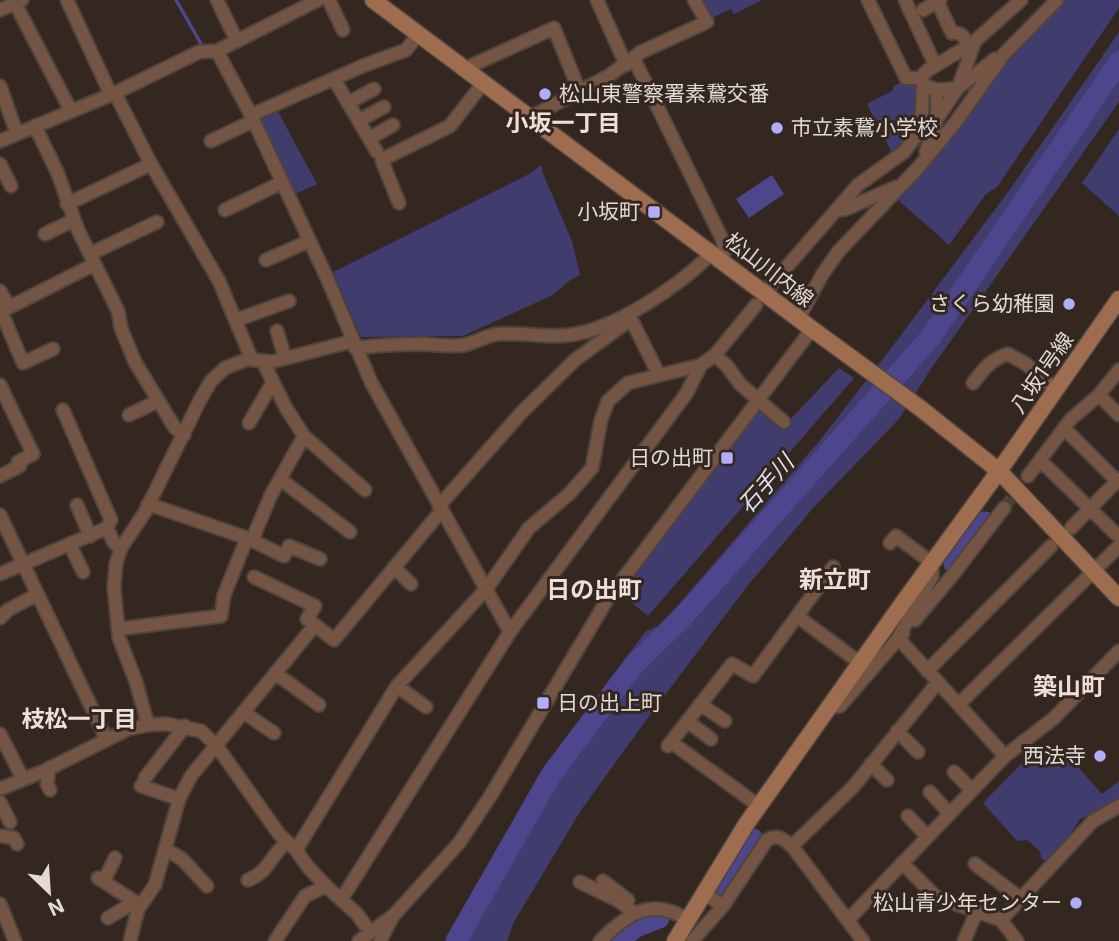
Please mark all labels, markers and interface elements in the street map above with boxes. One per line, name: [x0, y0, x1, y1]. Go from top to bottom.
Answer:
place label: 松山東警察署素鵞交番: [559, 81, 769, 106]
marker: 松山東警察署素鵞交番: [537, 86, 553, 102]
district label: 小坂一丁目: [506, 109, 621, 137]
place label: 市立素鵞小学校: [791, 115, 938, 140]
marker: 市立素鵞小学校: [769, 120, 785, 136]
place label: 小坂町: [577, 199, 640, 224]
marker: 小坂町: [646, 204, 662, 220]
street label: 松山川内線: [720, 227, 818, 312]
place label: さくら幼稚園: [929, 291, 1055, 316]
marker: さくら幼稚園: [1061, 296, 1077, 312]
street label: 八坂1号線: [1005, 328, 1078, 418]
place label: 日の出町: [629, 445, 713, 470]
water label: 石手川: [733, 447, 801, 519]
marker: 日の出町: [719, 450, 735, 466]
district label: 新立町: [799, 565, 871, 594]
district label: 日の出町: [546, 575, 642, 604]
district label: 築山町: [1033, 672, 1105, 701]
place label: 日の出上町: [557, 690, 662, 715]
marker: 日の出上町: [535, 695, 551, 711]
district label: 枝松一丁目: [22, 705, 137, 733]
place label: 西法寺: [1023, 743, 1086, 768]
marker: 西法寺: [1092, 748, 1108, 764]
north arrow: [14, 857, 84, 927]
place label: 松山青少年センター: [873, 890, 1062, 915]
text: N: [45, 893, 67, 920]
marker: 松山青少年センター: [1068, 895, 1084, 911]

